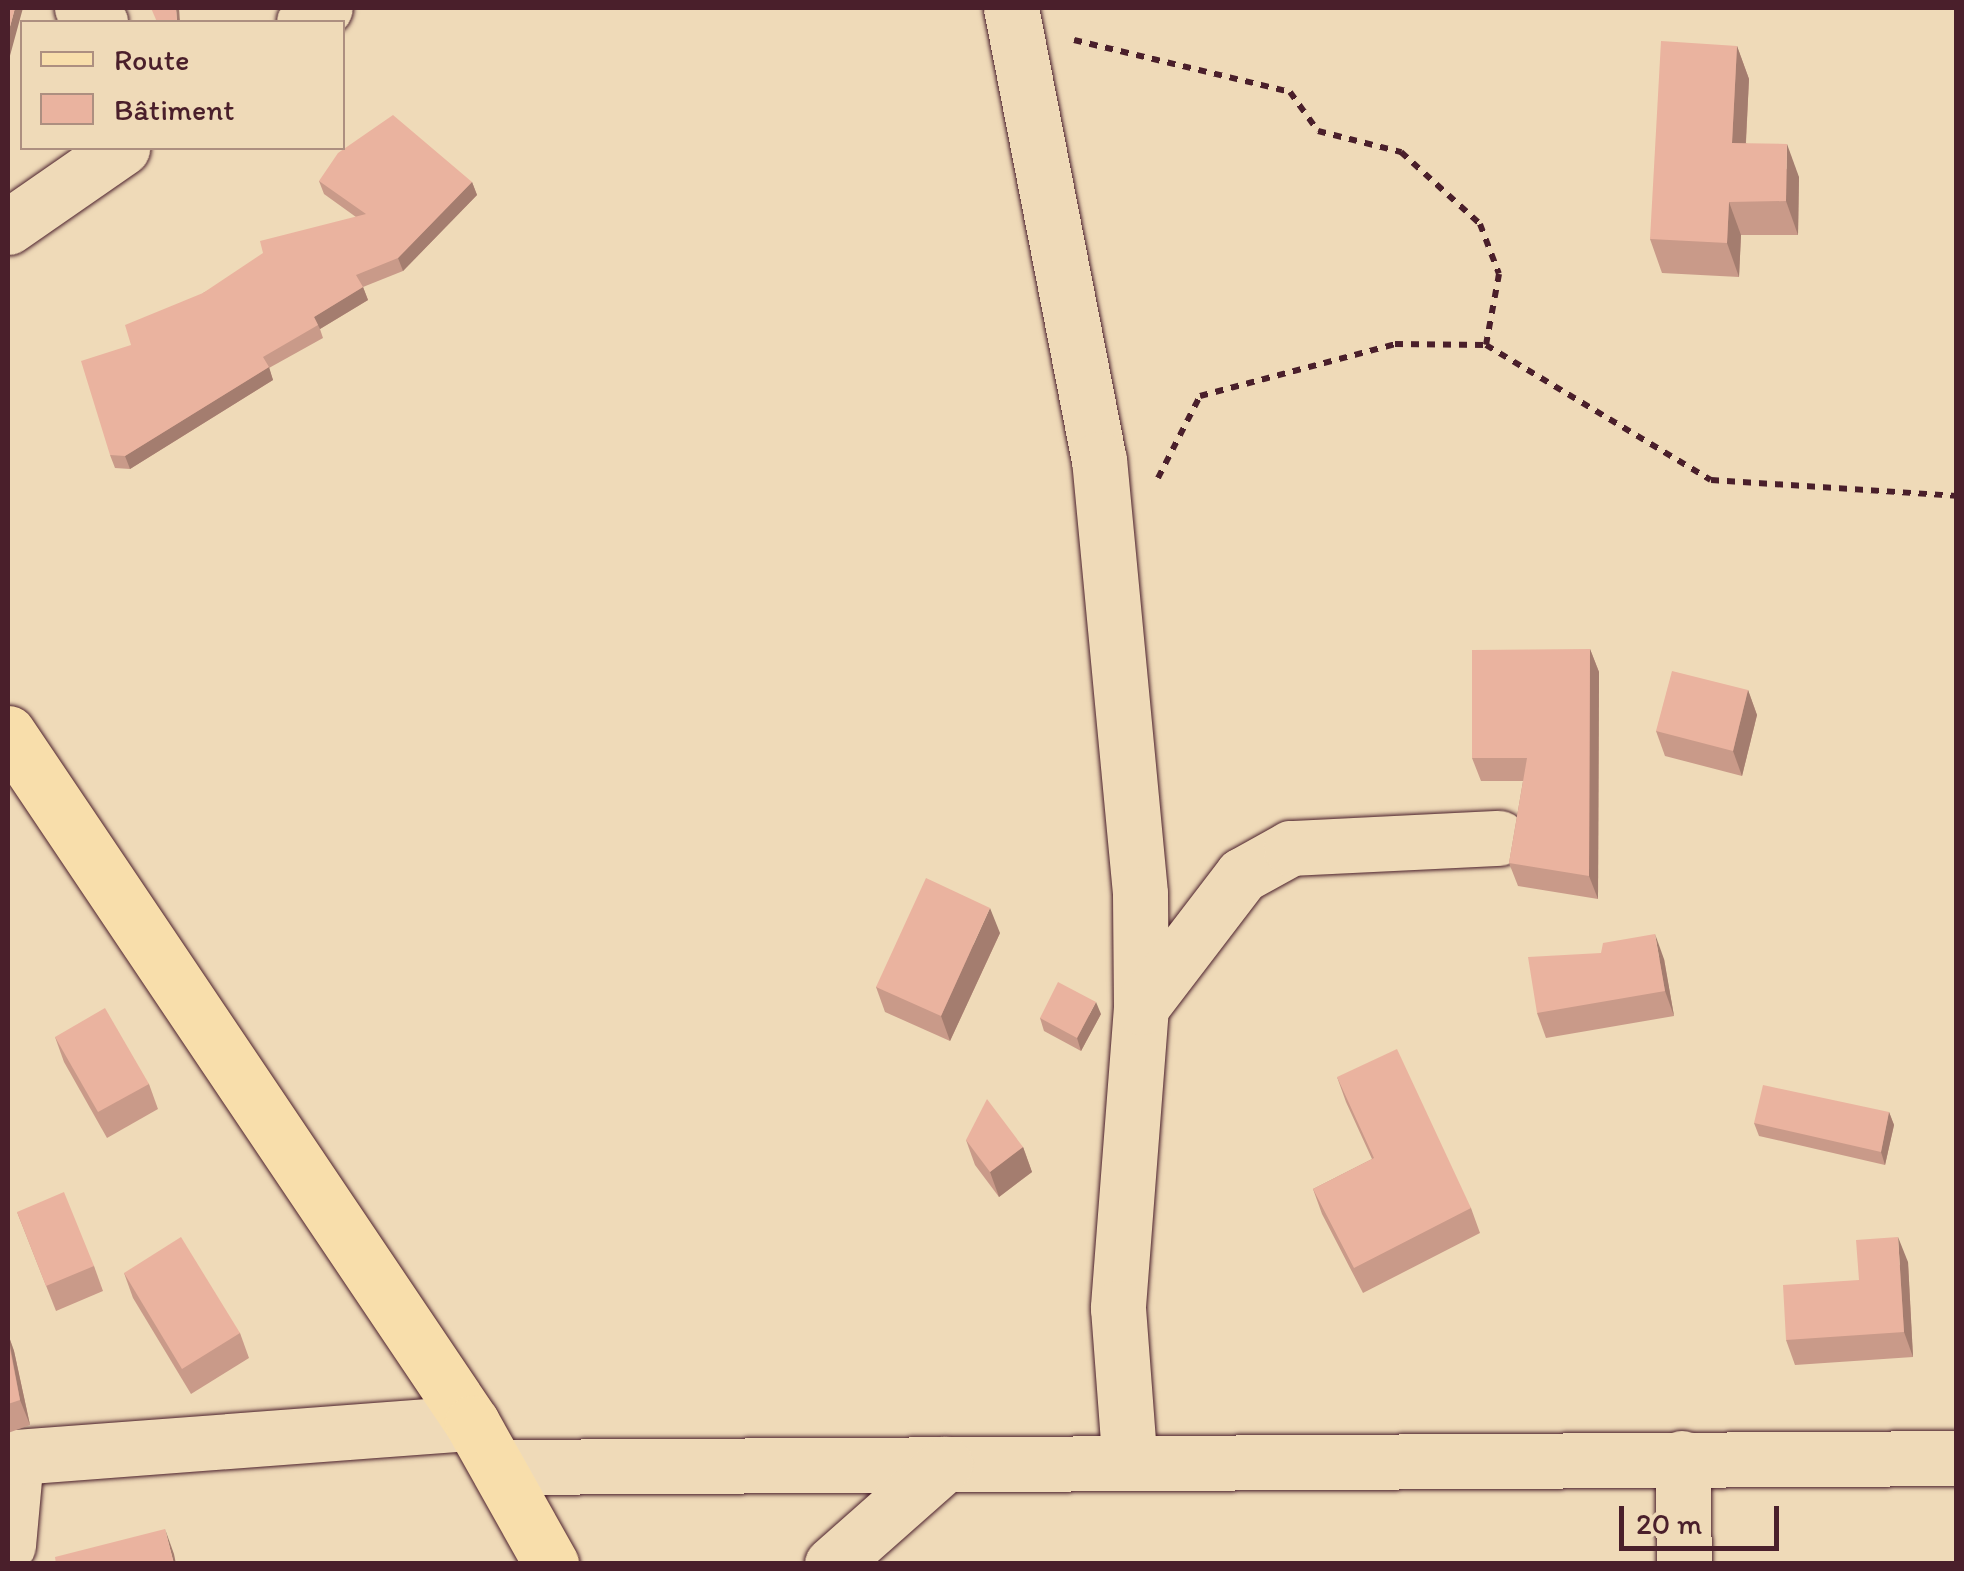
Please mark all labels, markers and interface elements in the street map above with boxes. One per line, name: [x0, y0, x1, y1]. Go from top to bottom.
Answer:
legend: [20, 20, 345, 150]
text: Route: [114, 41, 189, 78]
text: Bâtiment: [114, 91, 235, 128]
scale bar: [1624, 1486, 1784, 1548]
text: 20 m: [1636, 1505, 1702, 1542]

